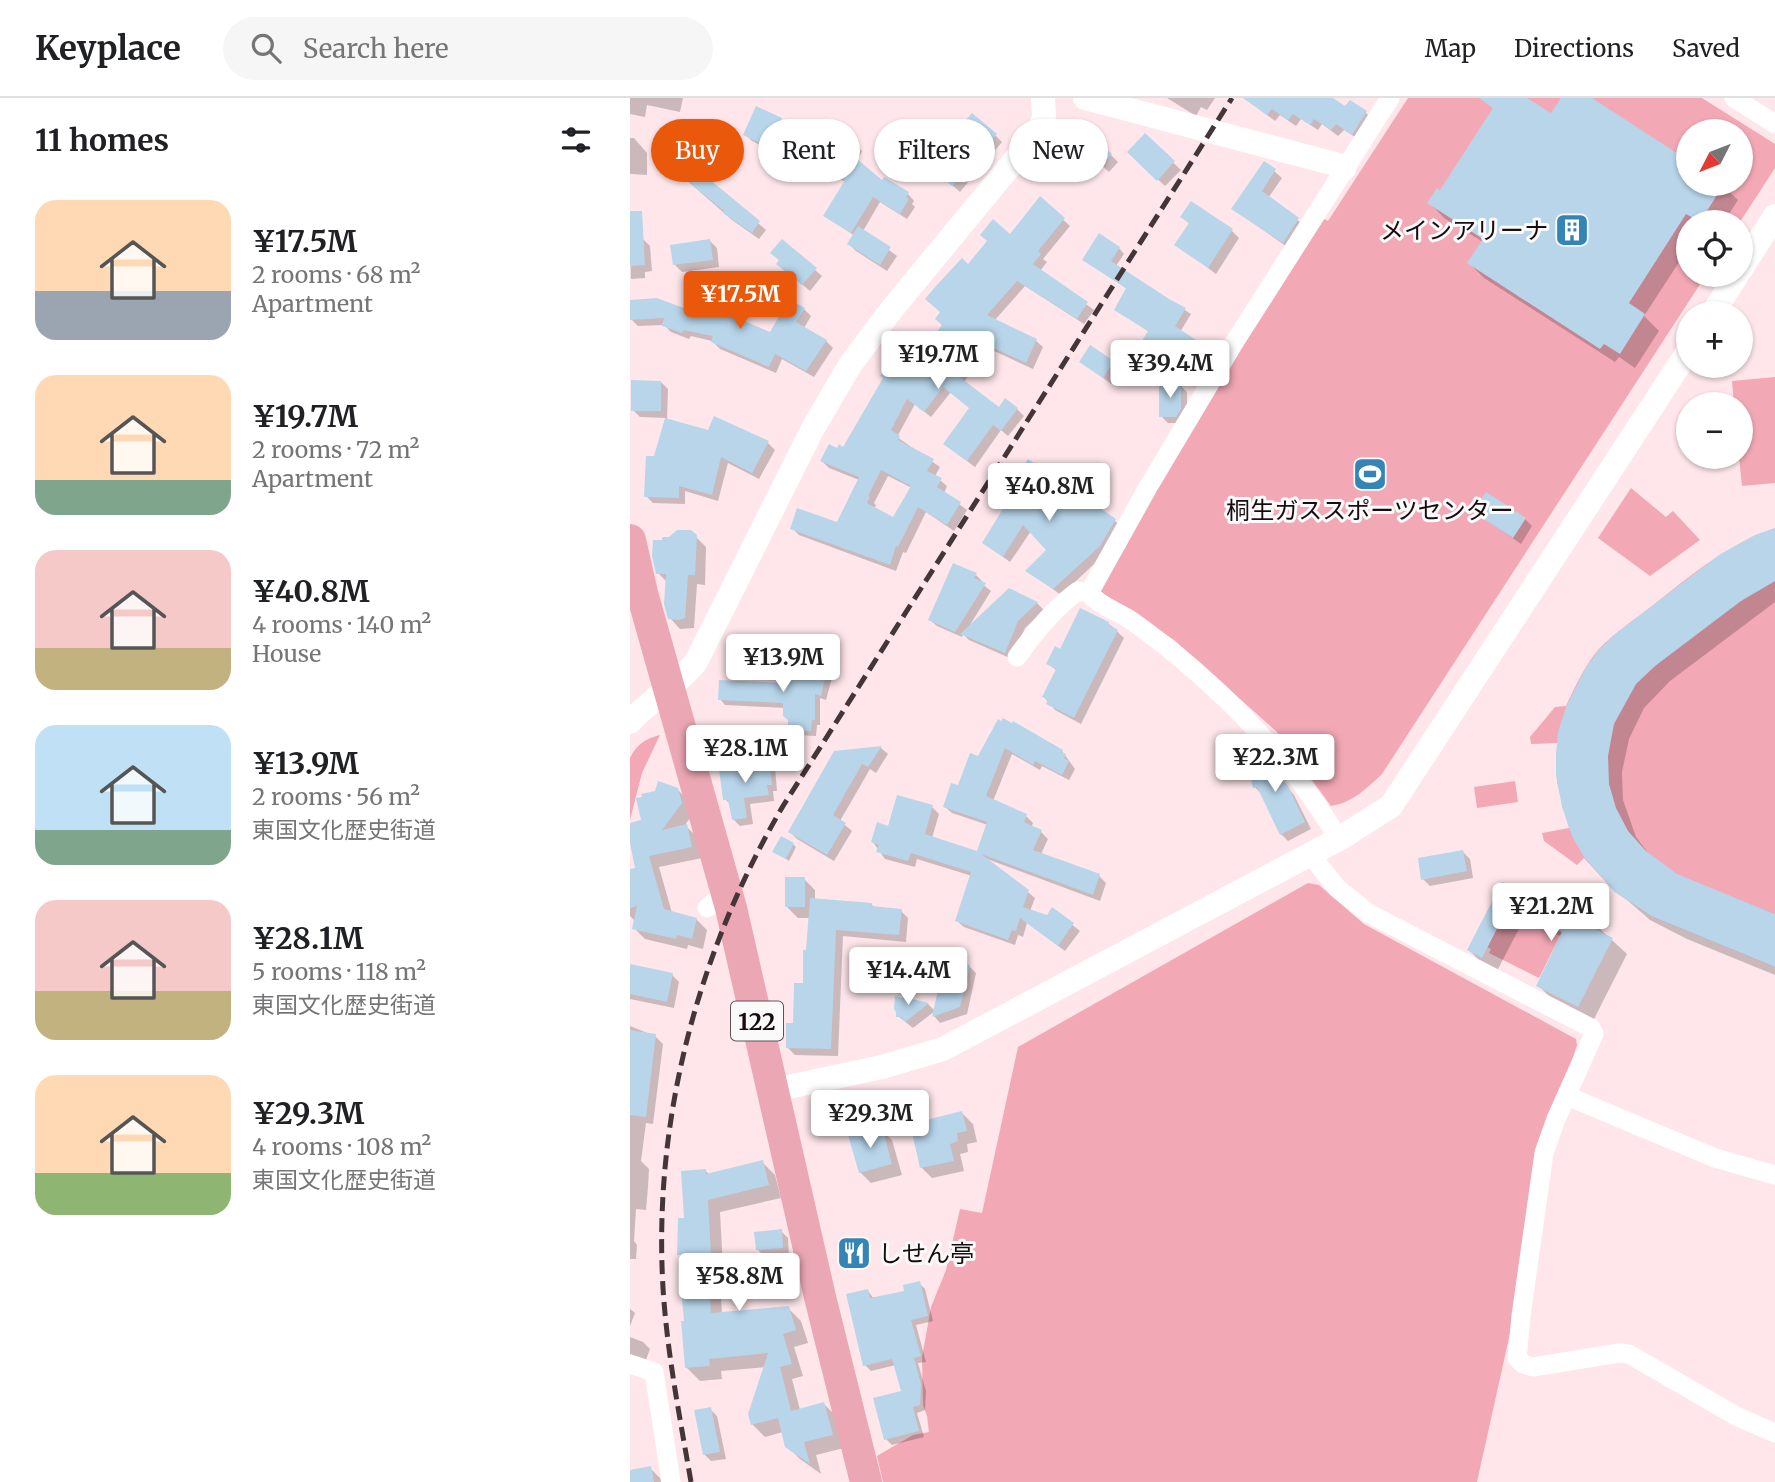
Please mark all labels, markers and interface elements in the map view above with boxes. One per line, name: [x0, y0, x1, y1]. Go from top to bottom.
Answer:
search box: [223, 17, 713, 80]
text: Keyplace: [35, 28, 181, 69]
icon: search: [247, 29, 285, 67]
text: Search here: [303, 32, 449, 65]
text: Map: [1425, 33, 1476, 64]
text: Directions: [1514, 33, 1634, 64]
text: Saved: [1672, 33, 1740, 64]
chip: Buy: [651, 119, 744, 182]
chip: Rent: [758, 119, 860, 182]
chip: Filters: [874, 119, 995, 182]
chip: New: [1009, 119, 1108, 182]
north arrow: [1676, 119, 1754, 196]
map controls: [1676, 119, 1753, 469]
text: 11 homes: [35, 121, 169, 159]
icon: filters: [557, 121, 595, 159]
button: locate: [1676, 210, 1753, 287]
building icon: メインアリーナ: [1553, 211, 1591, 249]
place label: メインアリーナ: [1380, 215, 1548, 246]
text: ¥17.5M: [252, 222, 357, 260]
icon: home: [91, 228, 175, 312]
text: 2 rooms · 68 m²: [252, 260, 420, 289]
pin: ¥17.5M: [683, 272, 797, 331]
text: ¥17.5M: [700, 279, 780, 308]
text: Apartment: [252, 289, 373, 318]
button: +: [1676, 301, 1753, 378]
pin: ¥19.7M: [881, 331, 995, 391]
text: ¥19.7M: [897, 339, 979, 368]
pin: ¥39.4M: [1113, 341, 1227, 400]
text: ¥39.4M: [1126, 348, 1214, 377]
button: −: [1676, 392, 1753, 469]
text: ¥19.7M: [252, 397, 358, 435]
icon: home: [91, 403, 175, 487]
text: 2 rooms · 72 m²: [252, 435, 419, 464]
sports icon: 桐生ガススポーツセンター: [1351, 455, 1389, 493]
text: Apartment: [252, 464, 373, 493]
pin: ¥40.8M: [992, 464, 1106, 523]
text: ¥40.8M: [1004, 471, 1094, 500]
place label: 桐生ガススポーツセンター: [1226, 495, 1514, 526]
text: ¥40.8M: [252, 572, 370, 610]
icon: home: [91, 578, 175, 662]
text: 4 rooms · 140 m²: [252, 610, 431, 639]
pin: ¥13.9M: [726, 634, 840, 694]
text: House: [252, 639, 321, 668]
text: ¥13.9M: [742, 642, 824, 671]
pin: ¥28.1M: [688, 726, 802, 785]
text: ¥28.1M: [702, 733, 788, 762]
pin: ¥22.3M: [1218, 734, 1332, 794]
text: ¥22.3M: [1231, 742, 1319, 771]
text: ¥13.9M: [252, 744, 359, 782]
icon: home: [91, 753, 175, 837]
text: 2 rooms · 56 m²: [252, 782, 420, 811]
text: 東国文化歴史街道: [252, 815, 436, 844]
pin: ¥21.2M: [1494, 884, 1608, 943]
text: ¥21.2M: [1508, 891, 1594, 920]
text: ¥28.1M: [252, 919, 364, 957]
icon: home: [91, 928, 175, 1012]
pin: ¥14.4M: [851, 948, 965, 1007]
text: ¥14.4M: [865, 955, 951, 984]
text: 5 rooms · 118 m²: [252, 957, 426, 986]
text: 東国文化歴史街道: [252, 990, 436, 1019]
road number: 122: [731, 1002, 783, 1040]
pin: ¥29.3M: [813, 1090, 927, 1150]
text: ¥29.3M: [252, 1094, 364, 1132]
text: ¥29.3M: [827, 1098, 913, 1127]
icon: home: [91, 1103, 175, 1187]
text: 4 rooms · 108 m²: [252, 1132, 431, 1161]
text: 東国文化歴史街道: [252, 1165, 436, 1194]
restaurant icon: しせん亭: [835, 1234, 873, 1272]
place label: しせん亭: [878, 1238, 974, 1269]
pin: ¥58.8M: [682, 1254, 796, 1313]
text: ¥58.8M: [695, 1261, 783, 1290]

